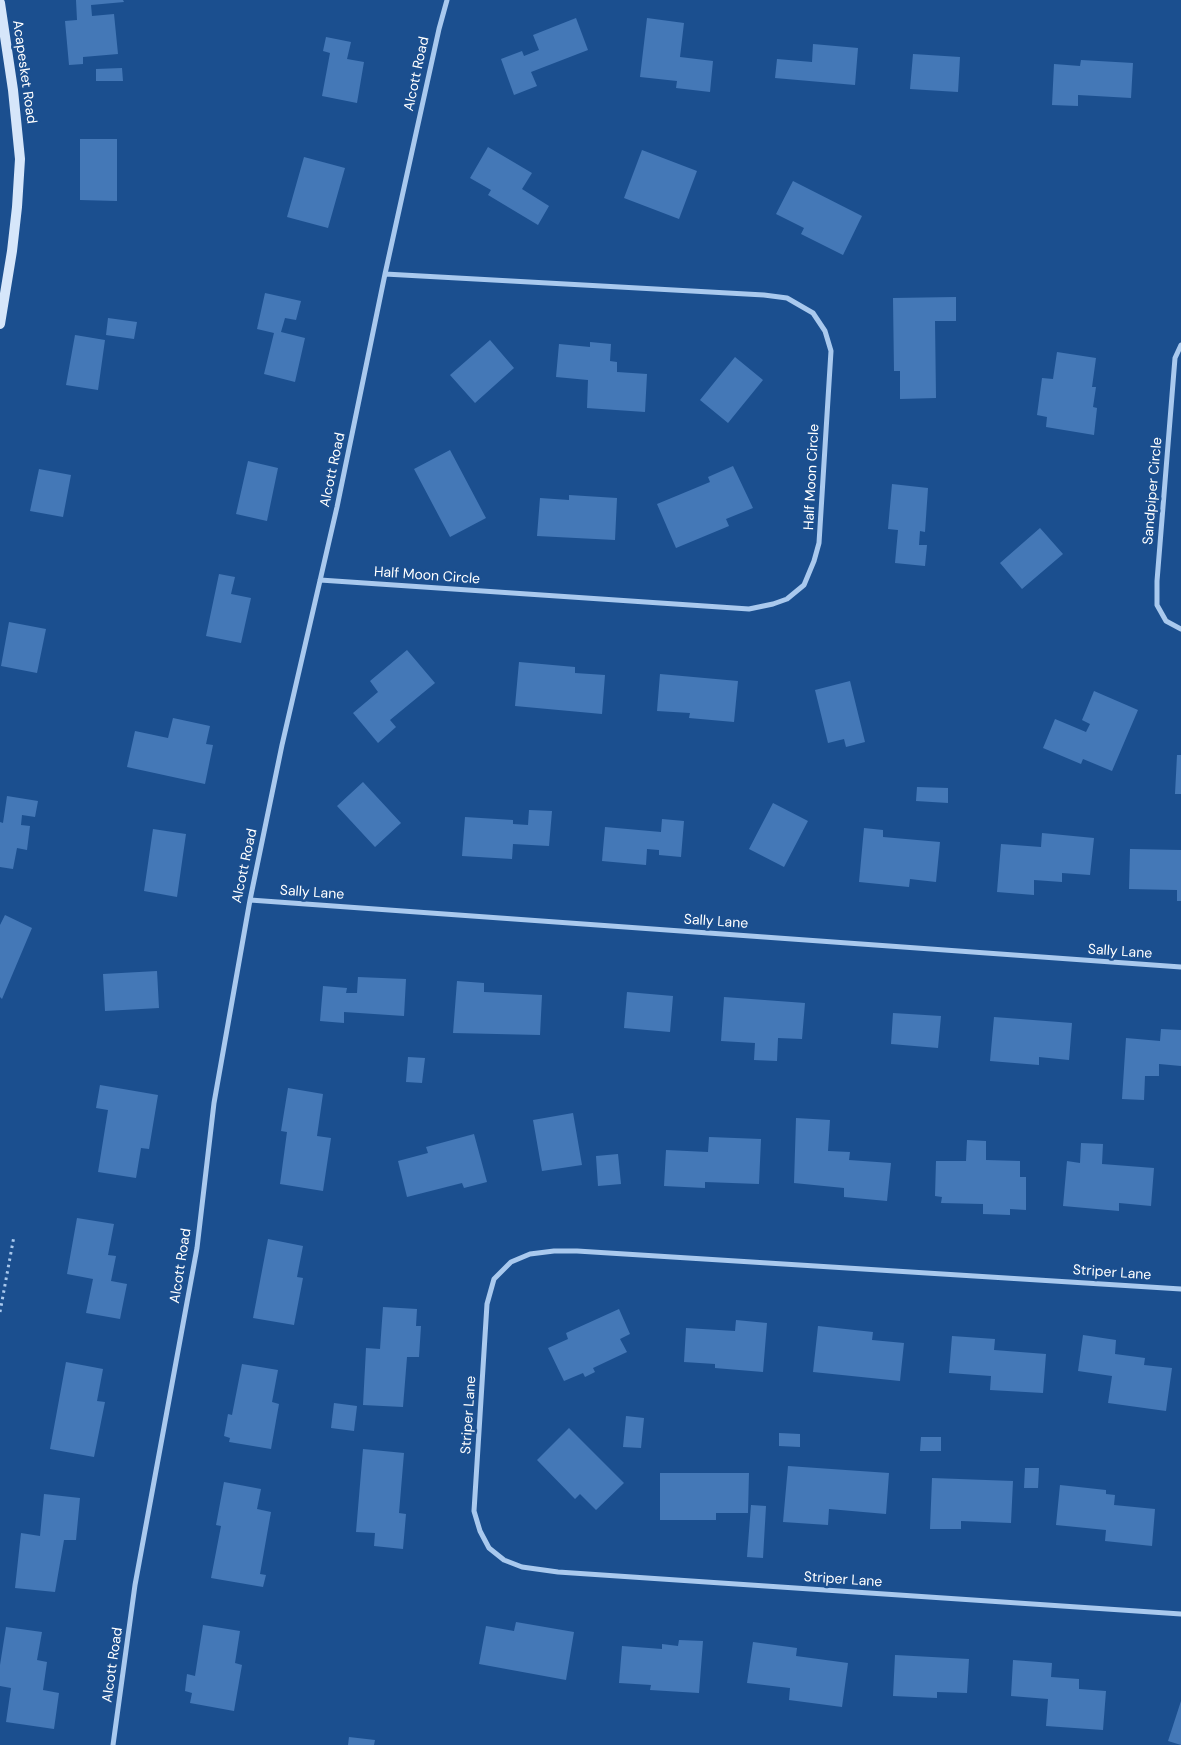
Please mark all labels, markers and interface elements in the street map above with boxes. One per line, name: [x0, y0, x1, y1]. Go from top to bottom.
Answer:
street label: Acapesket Road: [8, 19, 40, 125]
street label: Alcott Road: [401, 35, 433, 113]
street label: Half Moon Circle: [801, 423, 823, 531]
street label: Alcott Road: [317, 431, 349, 509]
street label: Sandpiper Circle: [1140, 437, 1166, 545]
street label: Half Moon Circle: [373, 564, 481, 588]
street label: Alcott Road: [229, 827, 261, 905]
street label: Sally Lane: [279, 882, 345, 904]
street label: Sally Lane: [683, 911, 749, 933]
street label: Sally Lane: [1087, 941, 1153, 963]
street label: Alcott Road: [167, 1227, 195, 1305]
street label: Striper Lane: [1072, 1262, 1152, 1284]
street label: Striper Lane: [458, 1375, 480, 1455]
street label: Striper Lane: [803, 1569, 883, 1591]
street label: Alcott Road: [99, 1626, 127, 1704]

